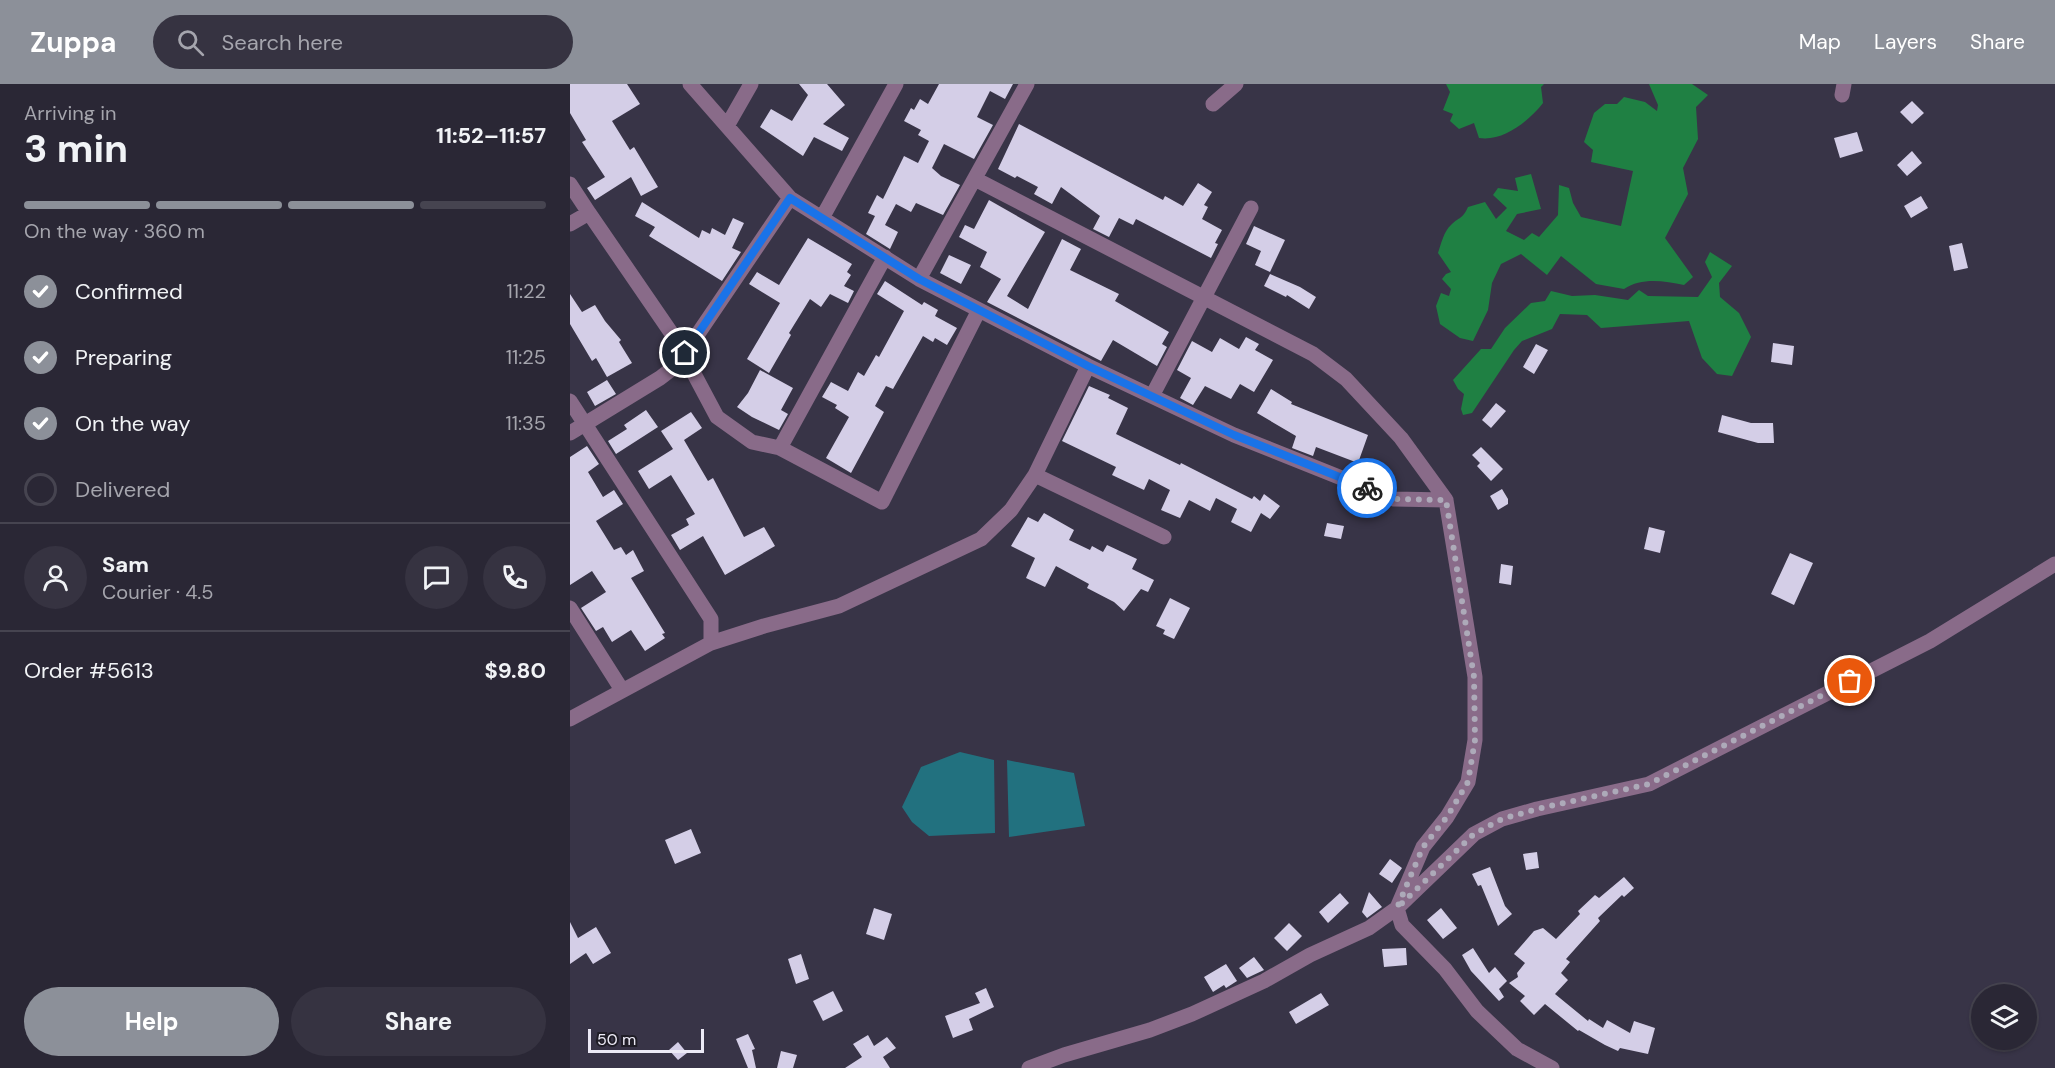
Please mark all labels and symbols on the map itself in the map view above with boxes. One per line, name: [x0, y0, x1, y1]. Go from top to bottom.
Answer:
pin: [659, 327, 710, 378]
courier: [1337, 458, 1397, 518]
pin: [1824, 655, 1875, 706]
scale bar: [588, 1026, 704, 1054]

